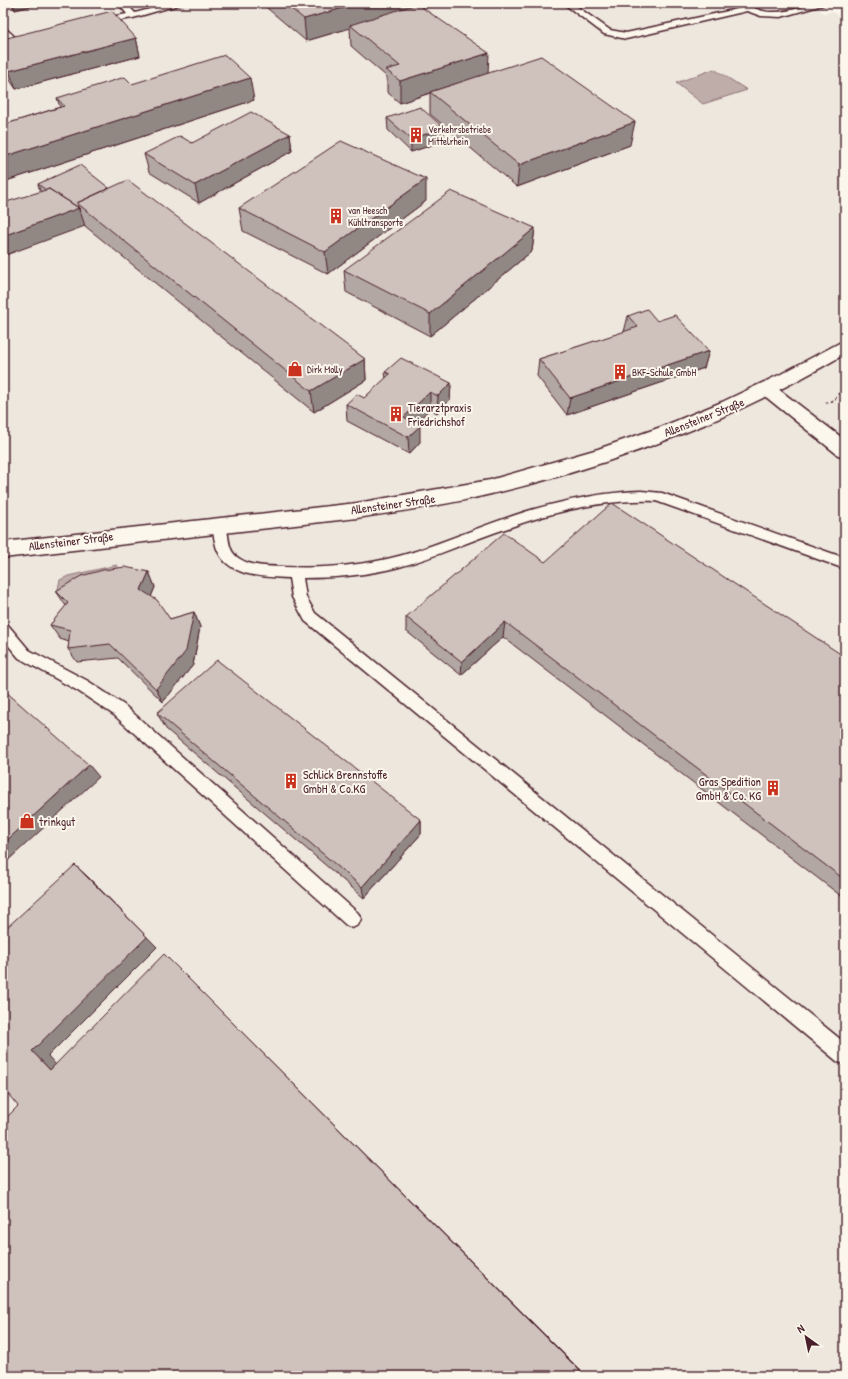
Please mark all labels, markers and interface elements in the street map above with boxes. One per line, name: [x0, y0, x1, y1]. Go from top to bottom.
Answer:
place label: Verkehrsbetriebe Mittelrhein: [428, 123, 491, 148]
building icon: Verkehrsbetriebe Mittelrhein: [407, 126, 425, 144]
place label: van Heesch Kühltransporte: [348, 204, 403, 229]
building icon: van Heesch Kühltransporte: [327, 207, 345, 225]
shop icon: Dirk Molly: [286, 360, 304, 378]
place label: Dirk Molly: [307, 363, 343, 376]
building icon: BKF-Schule GmbH: [611, 363, 629, 381]
place label: BKF-Schule GmbH: [632, 366, 696, 379]
street label: Allensteiner Straße: [661, 393, 747, 441]
place label: Tierarztpraxis Friedrichshof: [407, 399, 472, 430]
building icon: Tierarztpraxis Friedrichshof: [387, 405, 405, 423]
street label: Allensteiner Straße: [350, 490, 437, 518]
street label: Allensteiner Straße: [28, 527, 114, 555]
place label: Schlick Brennstoffe GmbH & Co.KG: [303, 766, 388, 797]
building icon: Schlick Brennstoffe GmbH & Co.KG: [282, 772, 300, 790]
place label: Gras Spedition GmbH & Co. KG: [696, 773, 761, 804]
building icon: Gras Spedition GmbH & Co. KG: [764, 779, 782, 797]
shop icon: trinkgut: [18, 812, 36, 830]
place label: trinkgut: [39, 813, 76, 830]
north arrow: [786, 1317, 826, 1357]
text: N: [794, 1321, 807, 1336]

